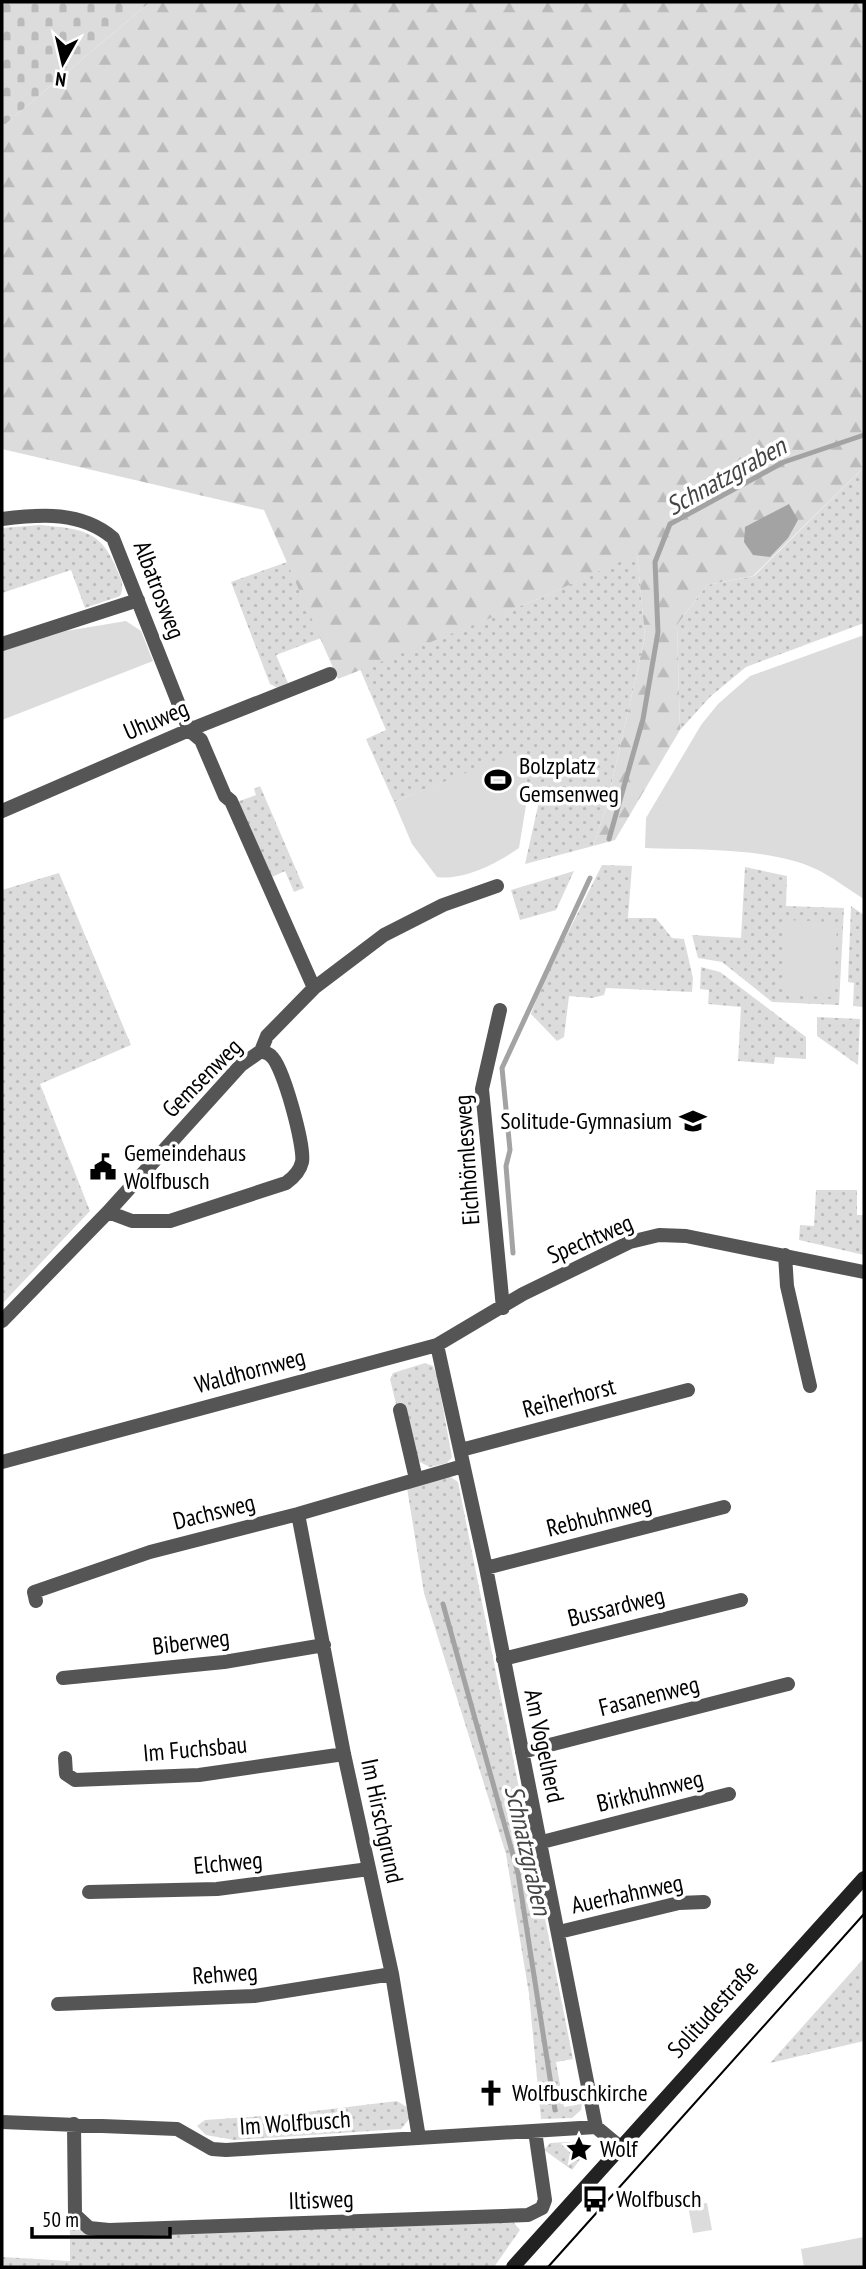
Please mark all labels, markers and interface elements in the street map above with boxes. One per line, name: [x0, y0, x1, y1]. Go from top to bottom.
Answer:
north arrow: [28, 28, 98, 98]
text: N: [54, 67, 67, 92]
water label: Schnatzgraben: [660, 428, 793, 522]
street label: Albatrosweg: [127, 536, 192, 643]
street label: Uhuweg: [119, 692, 193, 747]
place label: Bolzplatz Gemsenweg: [519, 750, 619, 809]
sports icon: Bolzplatz Gemsenweg: [483, 765, 513, 795]
street label: Gemsenweg: [155, 1031, 248, 1124]
street label: Eichhörnlesweg: [446, 1094, 487, 1226]
place label: Solitude-Gymnasium: [500, 1105, 672, 1136]
school or university icon: Solitude-Gymnasium: [678, 1106, 708, 1136]
place label: Gemeindehaus Wolfbusch: [124, 1137, 246, 1196]
public building icon: Gemeindehaus Wolfbusch: [88, 1152, 118, 1182]
street label: Spechtweg: [542, 1207, 637, 1270]
street label: Waldhornweg: [191, 1341, 308, 1400]
street label: Reiherhorst: [519, 1370, 619, 1425]
street label: Dachsweg: [170, 1486, 258, 1537]
street label: Rebhuhnweg: [543, 1488, 655, 1544]
street label: Bussardweg: [564, 1580, 667, 1633]
street label: Biberweg: [151, 1621, 231, 1662]
street label: Fasanenweg: [596, 1668, 702, 1723]
street label: Am Vogelherd: [517, 1686, 572, 1805]
street label: Im Fuchsbau: [142, 1729, 248, 1768]
street label: Im Hirschgrund: [354, 1756, 411, 1886]
street label: Birkhuhnweg: [593, 1762, 706, 1819]
water label: Schnatzgraben: [498, 1782, 560, 1919]
street label: Elchweg: [192, 1844, 264, 1881]
street label: Auerhahnweg: [568, 1867, 686, 1920]
street label: Solitudestraße: [661, 1953, 765, 2064]
street label: Rehweg: [191, 1956, 259, 1991]
place label: Wolfbuschkirche: [512, 2077, 648, 2108]
church icon: Wolfbuschkirche: [476, 2078, 506, 2108]
street label: Im Wolfbusch: [238, 2103, 352, 2142]
place label: Wolf: [600, 2133, 638, 2164]
place icon: Wolf: [564, 2134, 594, 2164]
street label: Iltisweg: [288, 2183, 354, 2216]
place label: Wolfbusch: [616, 2183, 701, 2214]
bus stop icon: Wolfbusch: [580, 2184, 610, 2214]
scale bar: [32, 2196, 170, 2240]
text: 50 m: [42, 2206, 79, 2233]

